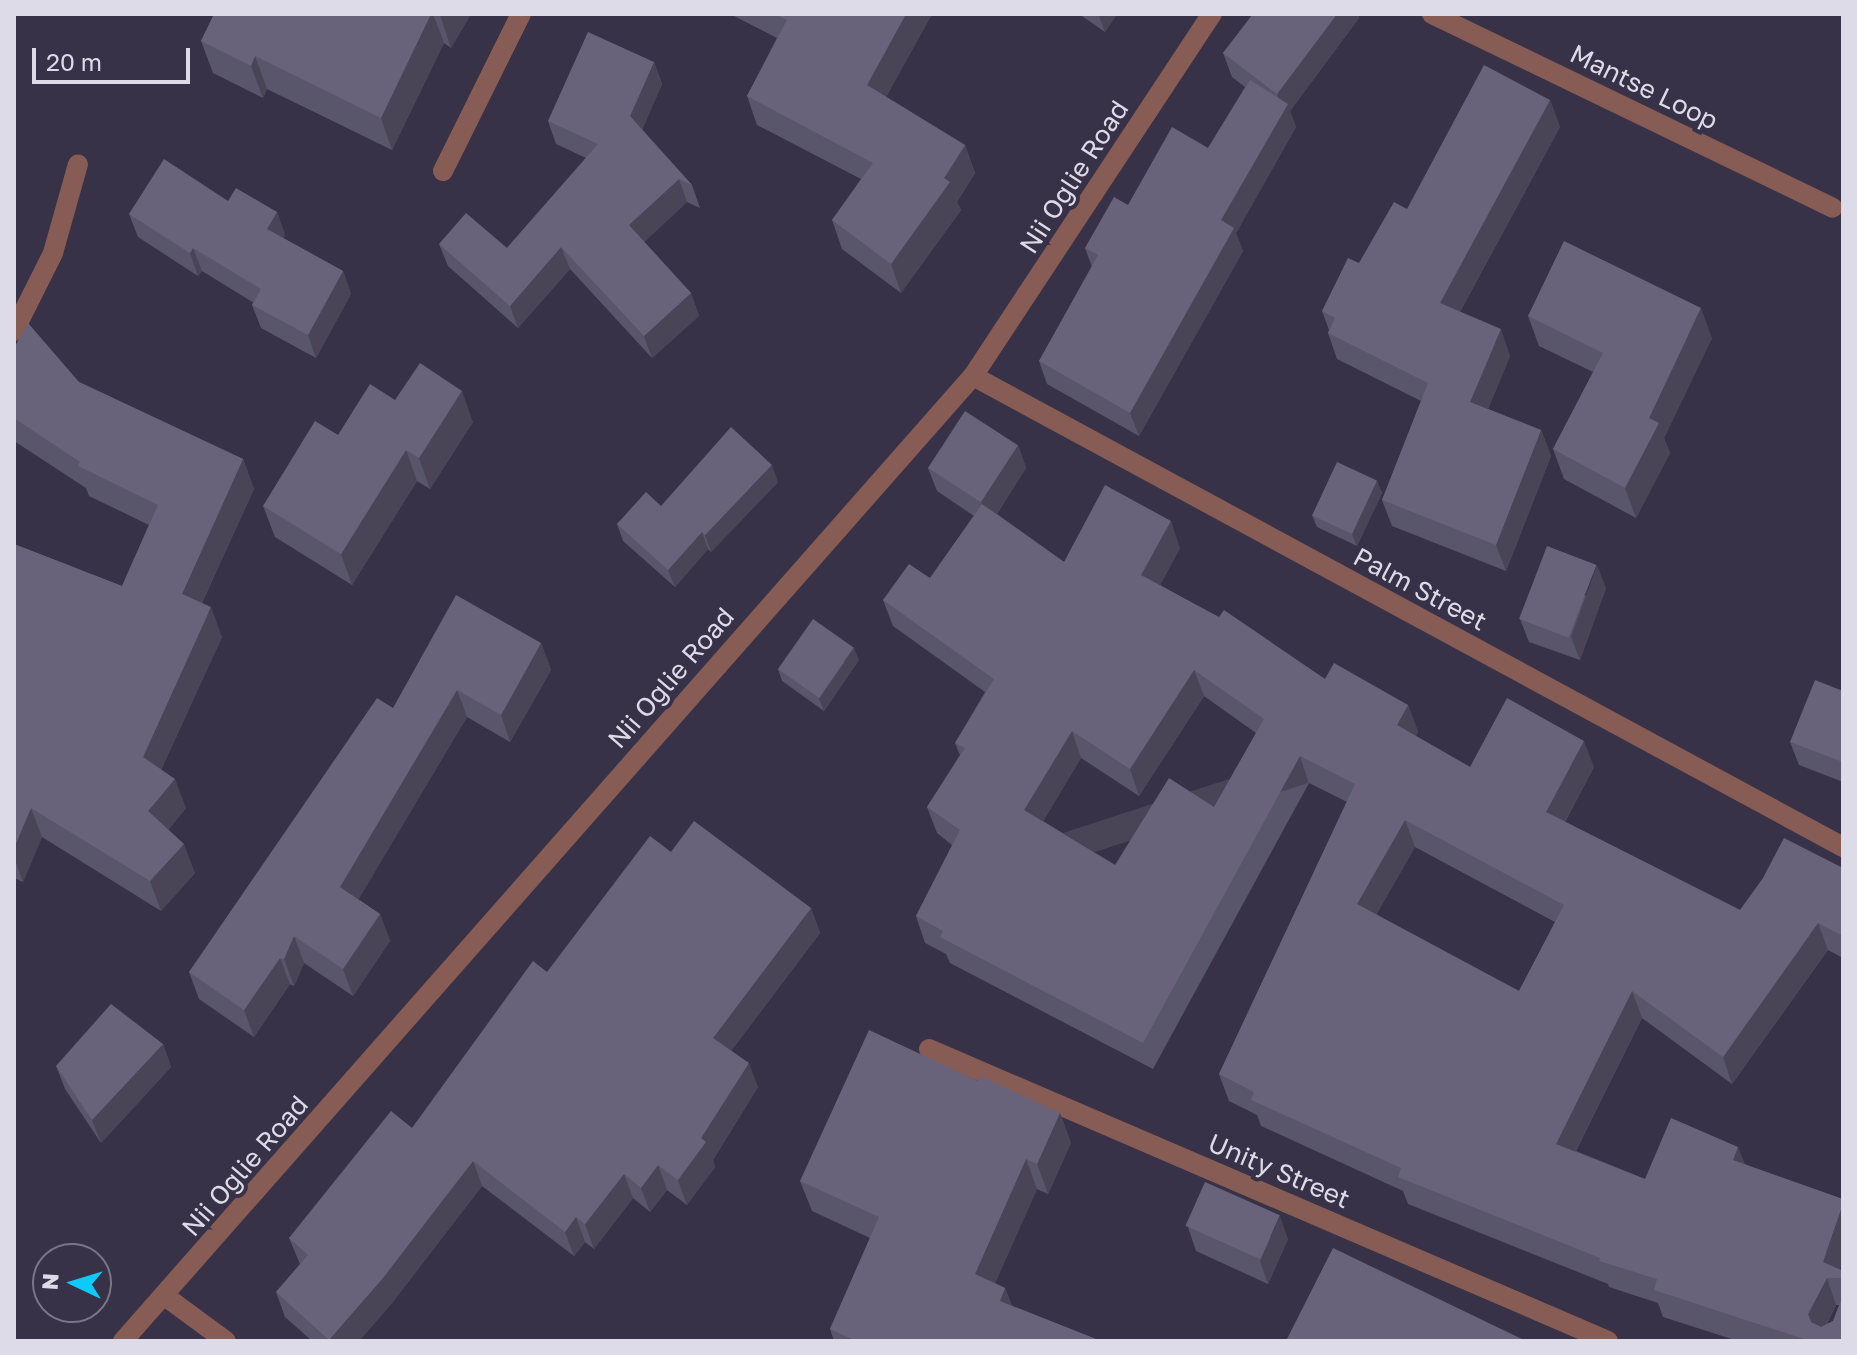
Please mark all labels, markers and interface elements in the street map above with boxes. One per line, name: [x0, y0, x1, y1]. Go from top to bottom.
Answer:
scale bar: [36, 32, 194, 82]
street label: Mantse Loop: [1565, 38, 1723, 136]
text: 20 m: [46, 47, 102, 76]
street label: Nii Oglie Road: [1013, 95, 1135, 259]
street label: Palm Street: [1348, 541, 1492, 637]
street label: Nii Oglie Road: [601, 601, 741, 755]
street label: Nii Oglie Road: [175, 1089, 315, 1243]
street label: Unity Street: [1203, 1127, 1355, 1215]
north arrow: [32, 1243, 112, 1323]
text: N: [36, 1272, 64, 1291]

